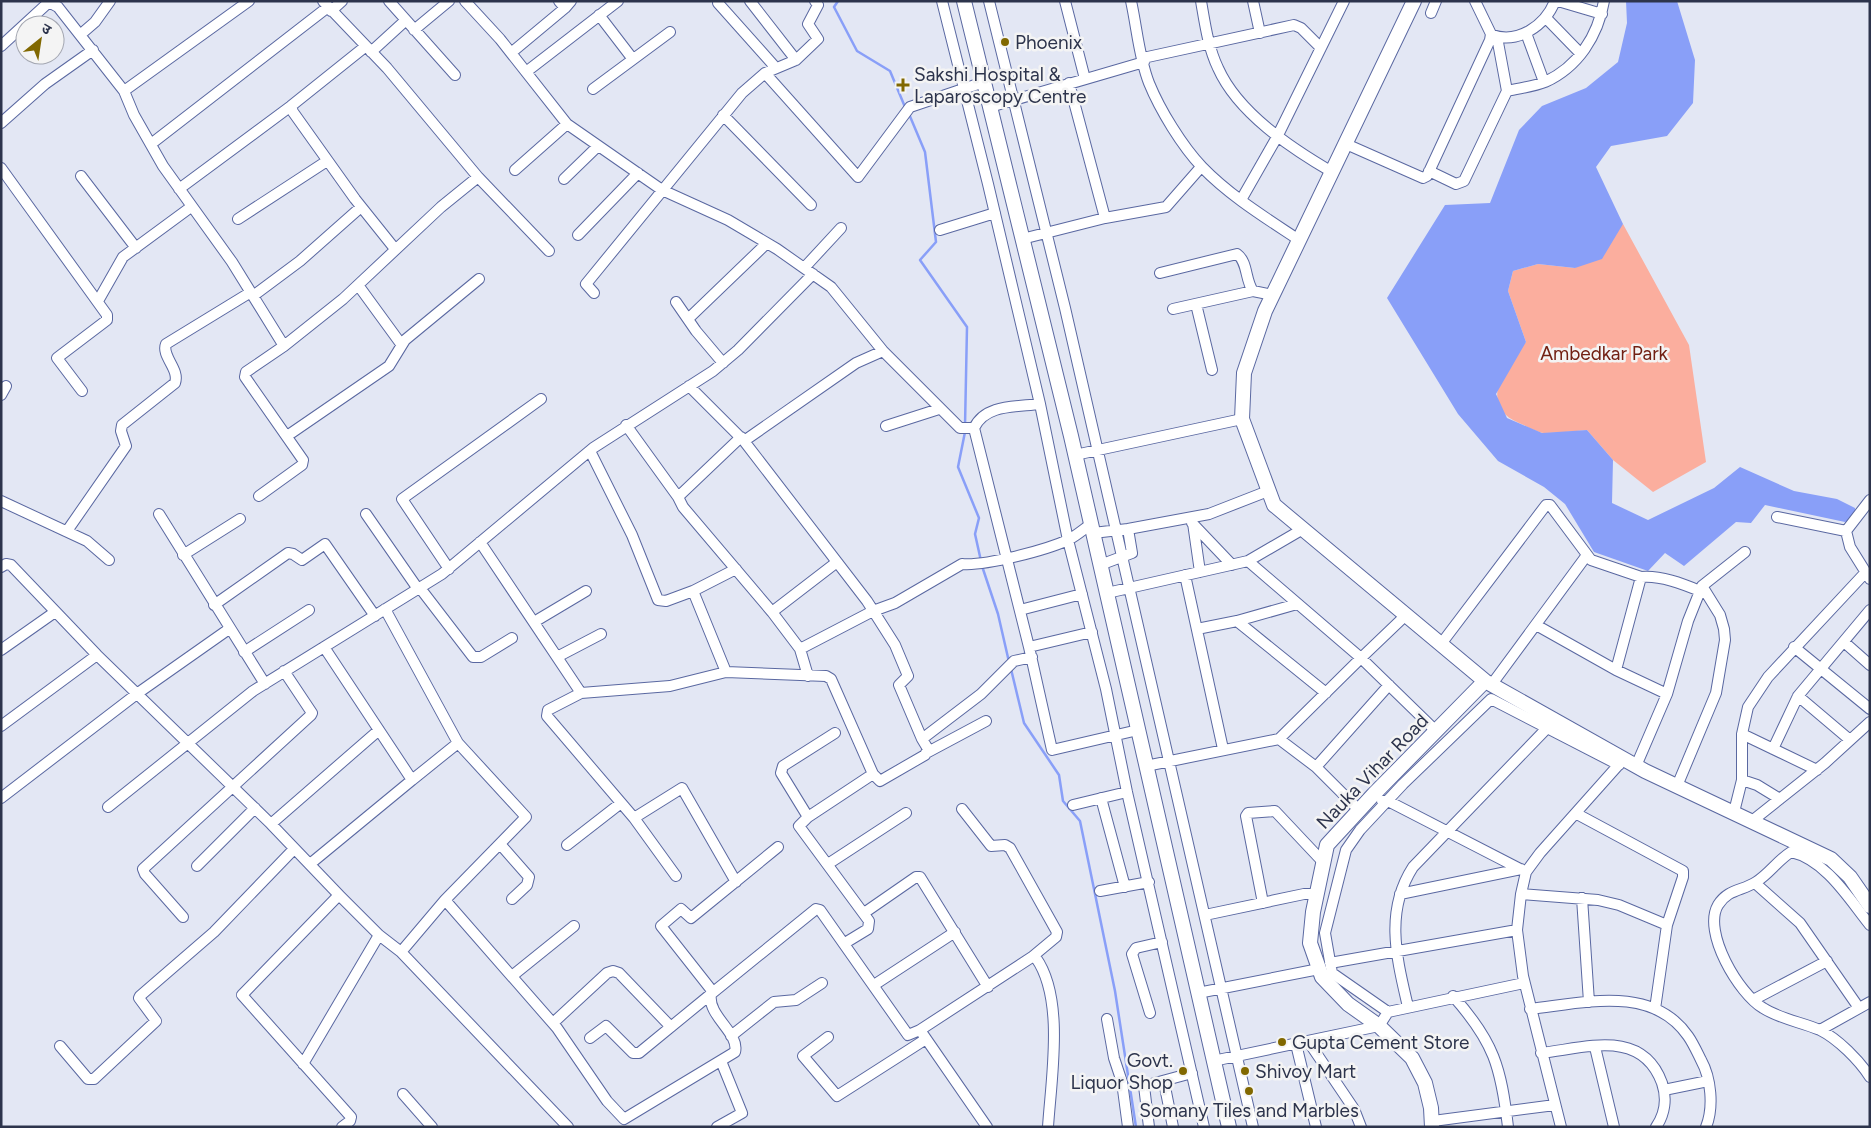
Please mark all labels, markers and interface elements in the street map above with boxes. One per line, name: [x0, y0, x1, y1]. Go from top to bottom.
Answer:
north arrow: [15, 15, 65, 65]
text: उ: [38, 20, 55, 39]
place label: Phoenix: [1015, 31, 1082, 54]
marker: Phoenix: [999, 36, 1011, 48]
place label: Sakshi Hospital & Laparoscopy Centre: [914, 63, 1086, 108]
marker: Sakshi Hospital & Laparoscopy Centre: [896, 78, 910, 92]
park label: Ambedkar Park: [1540, 342, 1669, 365]
street label: Nauka Vihar Road: [1312, 709, 1433, 834]
place label: Gupta Cement Store: [1292, 1031, 1470, 1054]
marker: Gupta Cement Store: [1276, 1036, 1288, 1048]
place label: Govt. Liquor Shop: [1070, 1049, 1173, 1094]
place label: Shivoy Mart: [1255, 1060, 1356, 1083]
marker: Govt. Liquor Shop: [1177, 1065, 1189, 1077]
marker: Shivoy Mart: [1239, 1065, 1251, 1077]
marker: Somany Tiles and Marbles: [1243, 1085, 1255, 1097]
place label: Somany Tiles and Marbles: [1139, 1099, 1359, 1122]

